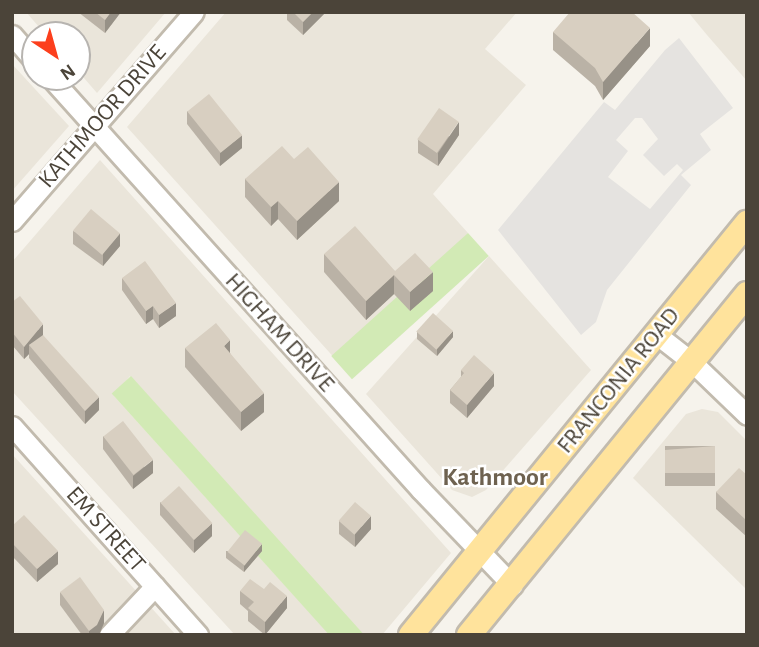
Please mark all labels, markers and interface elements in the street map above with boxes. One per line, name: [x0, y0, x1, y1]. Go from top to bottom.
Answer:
north arrow: [21, 21, 91, 91]
street label: KATHMOOR DRIVE: [33, 39, 173, 195]
text: N: [57, 60, 78, 83]
street label: HIGHAM DRIVE: [218, 268, 340, 398]
street label: FRANCONIA ROAD: [551, 302, 687, 460]
district label: Kathmoor: [442, 462, 548, 494]
street label: EM STREET: [59, 481, 151, 579]

